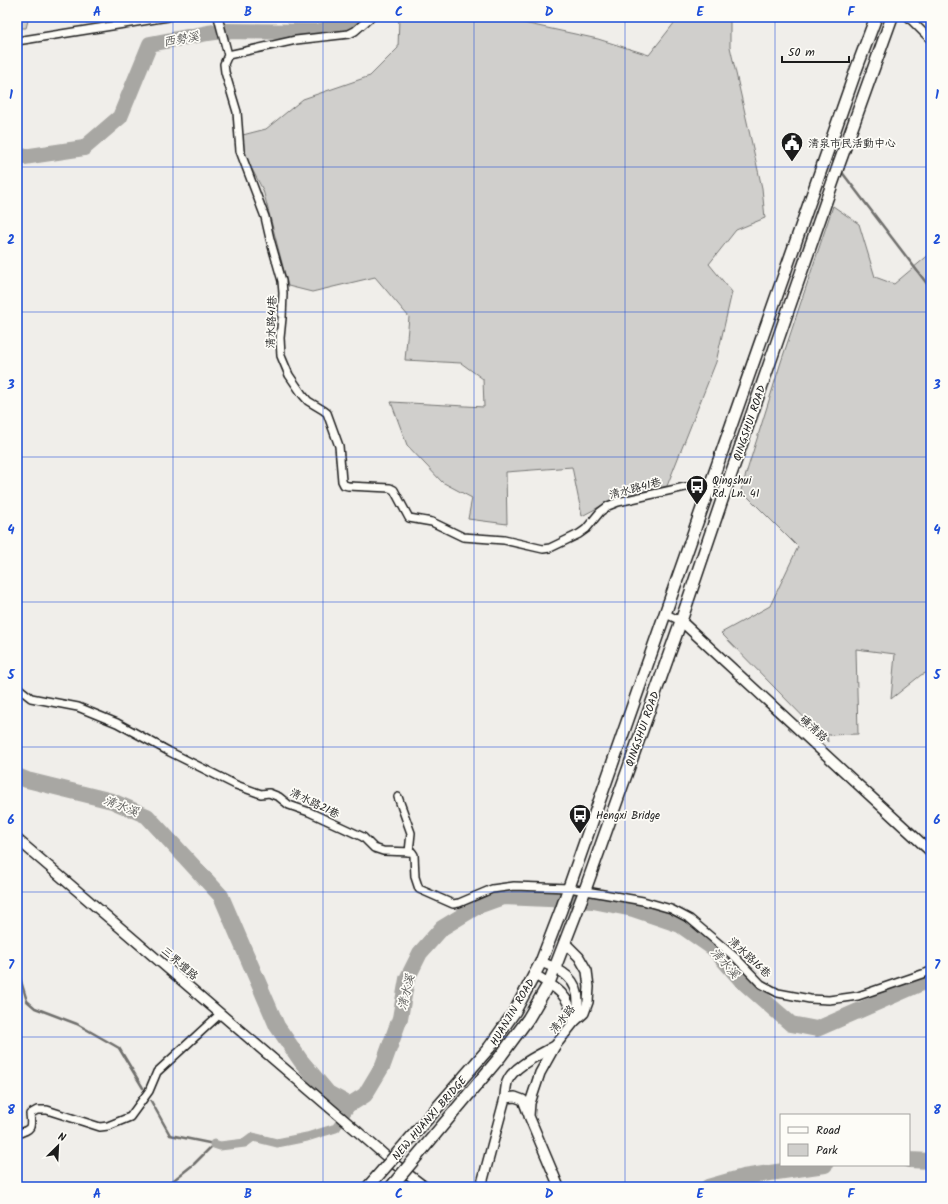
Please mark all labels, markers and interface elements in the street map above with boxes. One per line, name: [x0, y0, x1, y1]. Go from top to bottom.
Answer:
text: A: [93, 2, 101, 23]
text: B: [244, 2, 252, 23]
text: C: [395, 2, 403, 23]
text: D: [545, 2, 554, 23]
text: E: [696, 2, 704, 23]
text: F: [847, 2, 855, 23]
water label: 西勢溪: [162, 27, 201, 52]
scale bar: [782, 38, 849, 64]
text: 50 m: [788, 43, 815, 62]
text: 1: [9, 85, 13, 106]
text: 1: [935, 85, 939, 106]
public building icon: 清泉市民活動中心: [779, 130, 805, 163]
place label: 清泉市民活動中心: [808, 135, 896, 153]
text: 2: [7, 230, 15, 251]
text: 2: [933, 230, 941, 251]
street label: 清水路41巷: [262, 295, 282, 349]
text: 3: [6, 375, 15, 396]
text: 3: [932, 375, 941, 396]
street label: QINGSHUI ROAD: [729, 383, 771, 464]
place label: Qingshui Rd. Ln. 41: [712, 472, 759, 503]
street label: 清水路41巷: [607, 473, 663, 505]
bus stop icon: Qingshui Rd. Ln. 41: [684, 473, 710, 506]
text: 4: [7, 520, 15, 541]
text: 4: [933, 520, 941, 541]
text: 5: [7, 665, 16, 686]
text: 5: [933, 665, 942, 686]
street label: QINGSHUI ROAD: [621, 689, 665, 770]
street label: 磺清路: [795, 711, 832, 747]
street label: 清水路21巷: [286, 784, 343, 824]
water label: 清水溪: [101, 791, 142, 822]
bus stop icon: Hengxi Bridge: [567, 802, 593, 835]
place label: Hengxi Bridge: [596, 807, 660, 825]
text: 6: [7, 810, 15, 831]
text: 6: [933, 810, 941, 831]
street label: 清水路16巷: [724, 933, 775, 983]
street label: 三界壇路: [157, 943, 202, 985]
water label: 清水溪: [706, 944, 744, 984]
text: 7: [8, 955, 15, 976]
text: 7: [934, 955, 941, 976]
water label: 清水溪: [393, 971, 420, 1012]
street label: HUANJIN ROAD: [486, 976, 540, 1049]
street label: 清水路: [545, 1001, 580, 1038]
street label: NEW HUANXI BRIDGE: [388, 1072, 472, 1165]
text: 8: [7, 1100, 15, 1121]
text: 8: [933, 1100, 941, 1121]
legend: [780, 1114, 910, 1166]
text: Road: [816, 1121, 841, 1140]
north arrow: [38, 1126, 78, 1166]
text: N: [55, 1128, 69, 1147]
text: Park: [816, 1141, 838, 1160]
text: A: [93, 1184, 101, 1204]
text: B: [244, 1184, 252, 1204]
text: C: [395, 1184, 403, 1204]
text: D: [545, 1184, 554, 1204]
text: E: [696, 1184, 704, 1204]
text: F: [847, 1184, 855, 1204]

